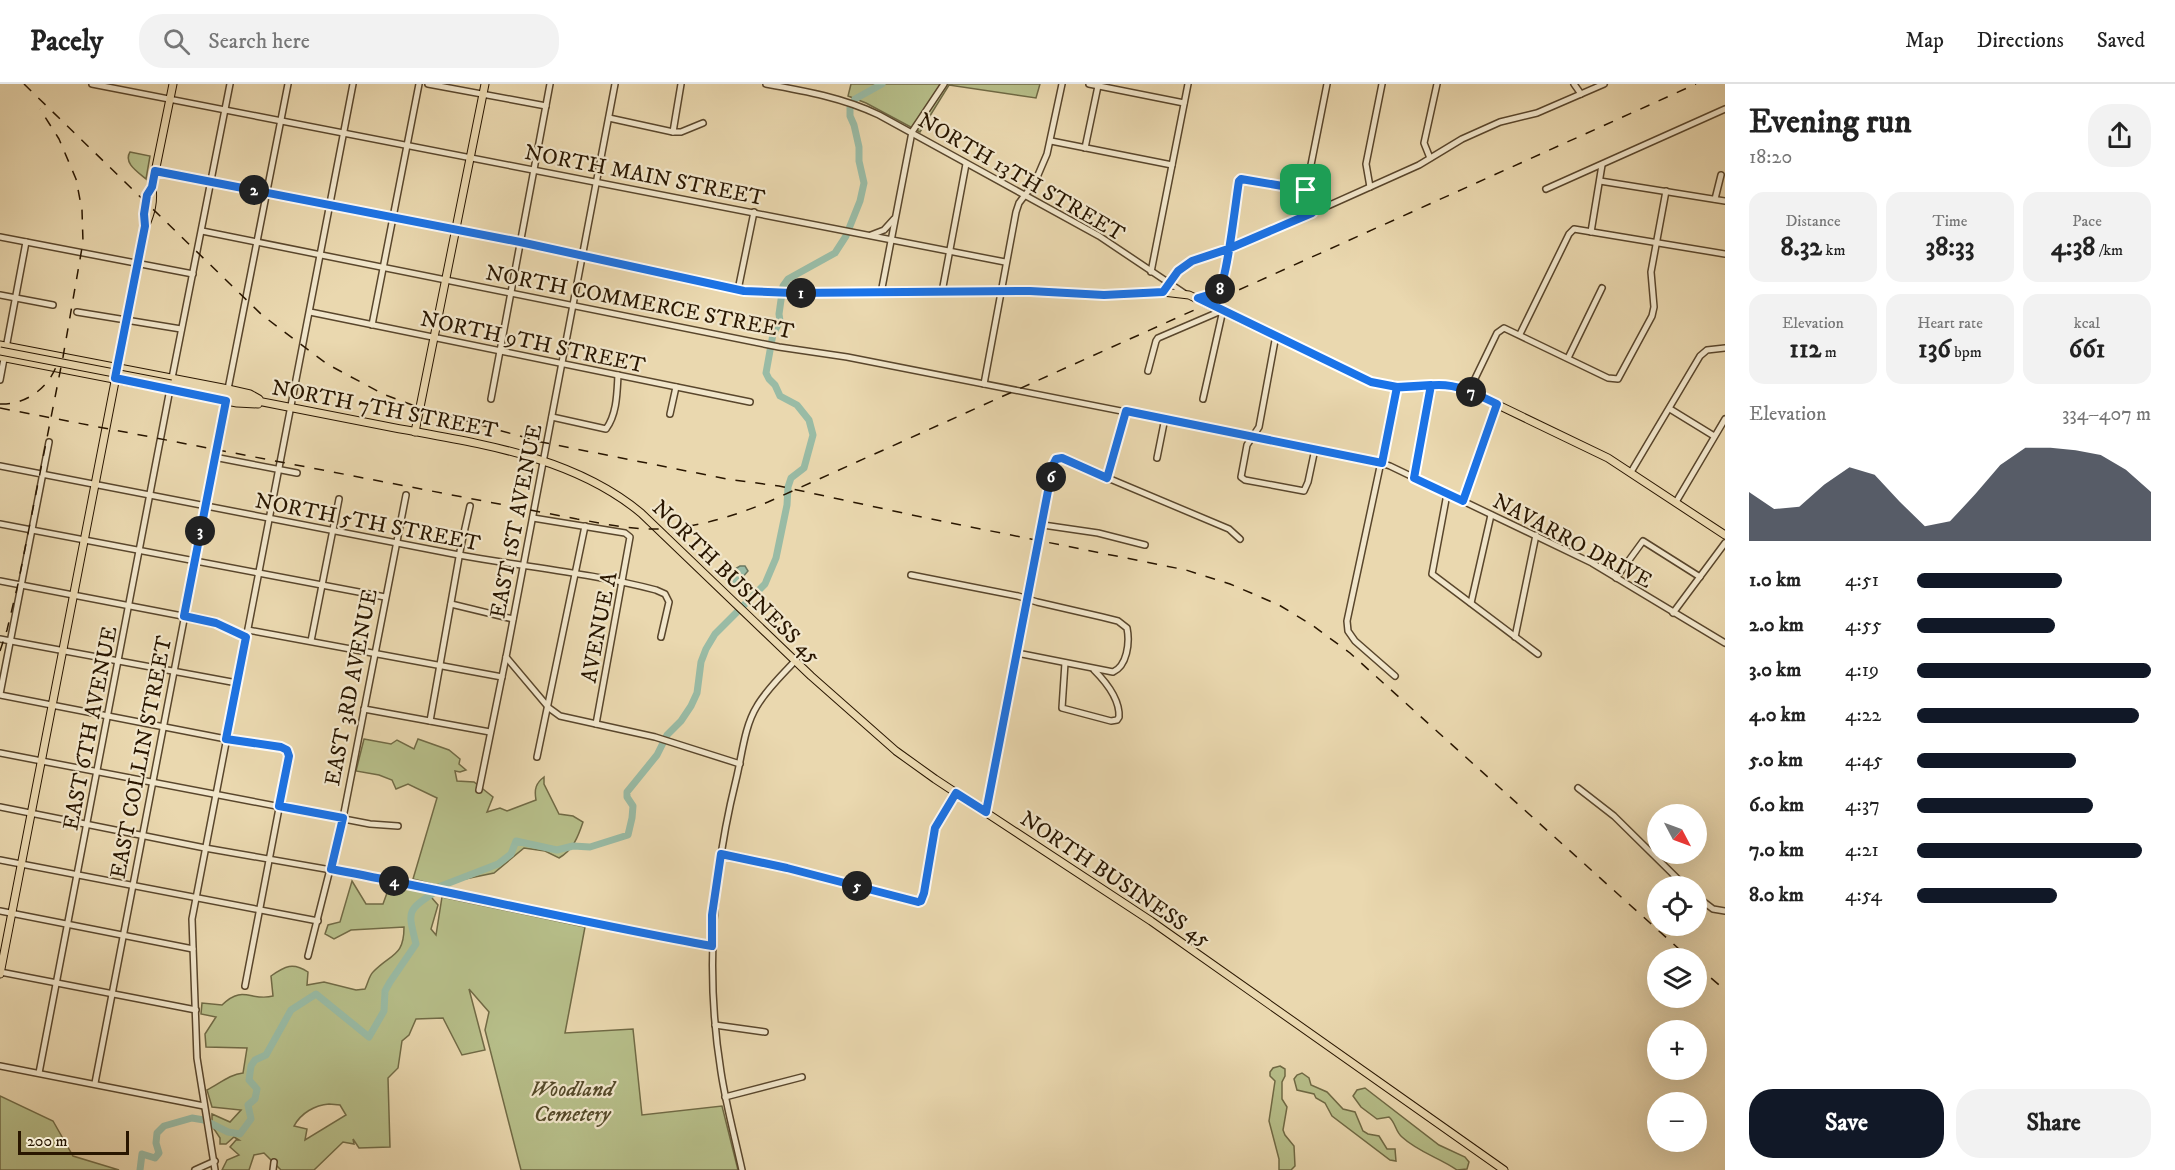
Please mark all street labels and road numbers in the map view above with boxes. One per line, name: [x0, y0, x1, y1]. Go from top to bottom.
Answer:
street label: NORTH 13TH STREET: [913, 107, 1130, 248]
street label: NORTH MAIN STREET: [522, 139, 768, 212]
street label: NORTH COMMERCE STREET: [483, 259, 797, 346]
street label: NORTH 9TH STREET: [418, 305, 648, 380]
street label: NORTH 7TH STREET: [269, 374, 500, 445]
street label: EAST 1ST AVENUE: [484, 422, 549, 621]
street label: NORTH 5TH STREET: [253, 487, 483, 558]
street label: NAVARRO DRIVE: [1488, 488, 1657, 595]
street label: NORTH BUSINESS 45: [646, 495, 826, 670]
street label: AVENUE A: [576, 569, 624, 685]
street label: EAST 3RD AVENUE: [319, 587, 384, 788]
street label: EAST 6TH AVENUE: [57, 624, 124, 833]
street label: EAST COLLIN STREET: [105, 633, 178, 881]
street label: NORTH BUSINESS 45: [1015, 805, 1216, 953]

